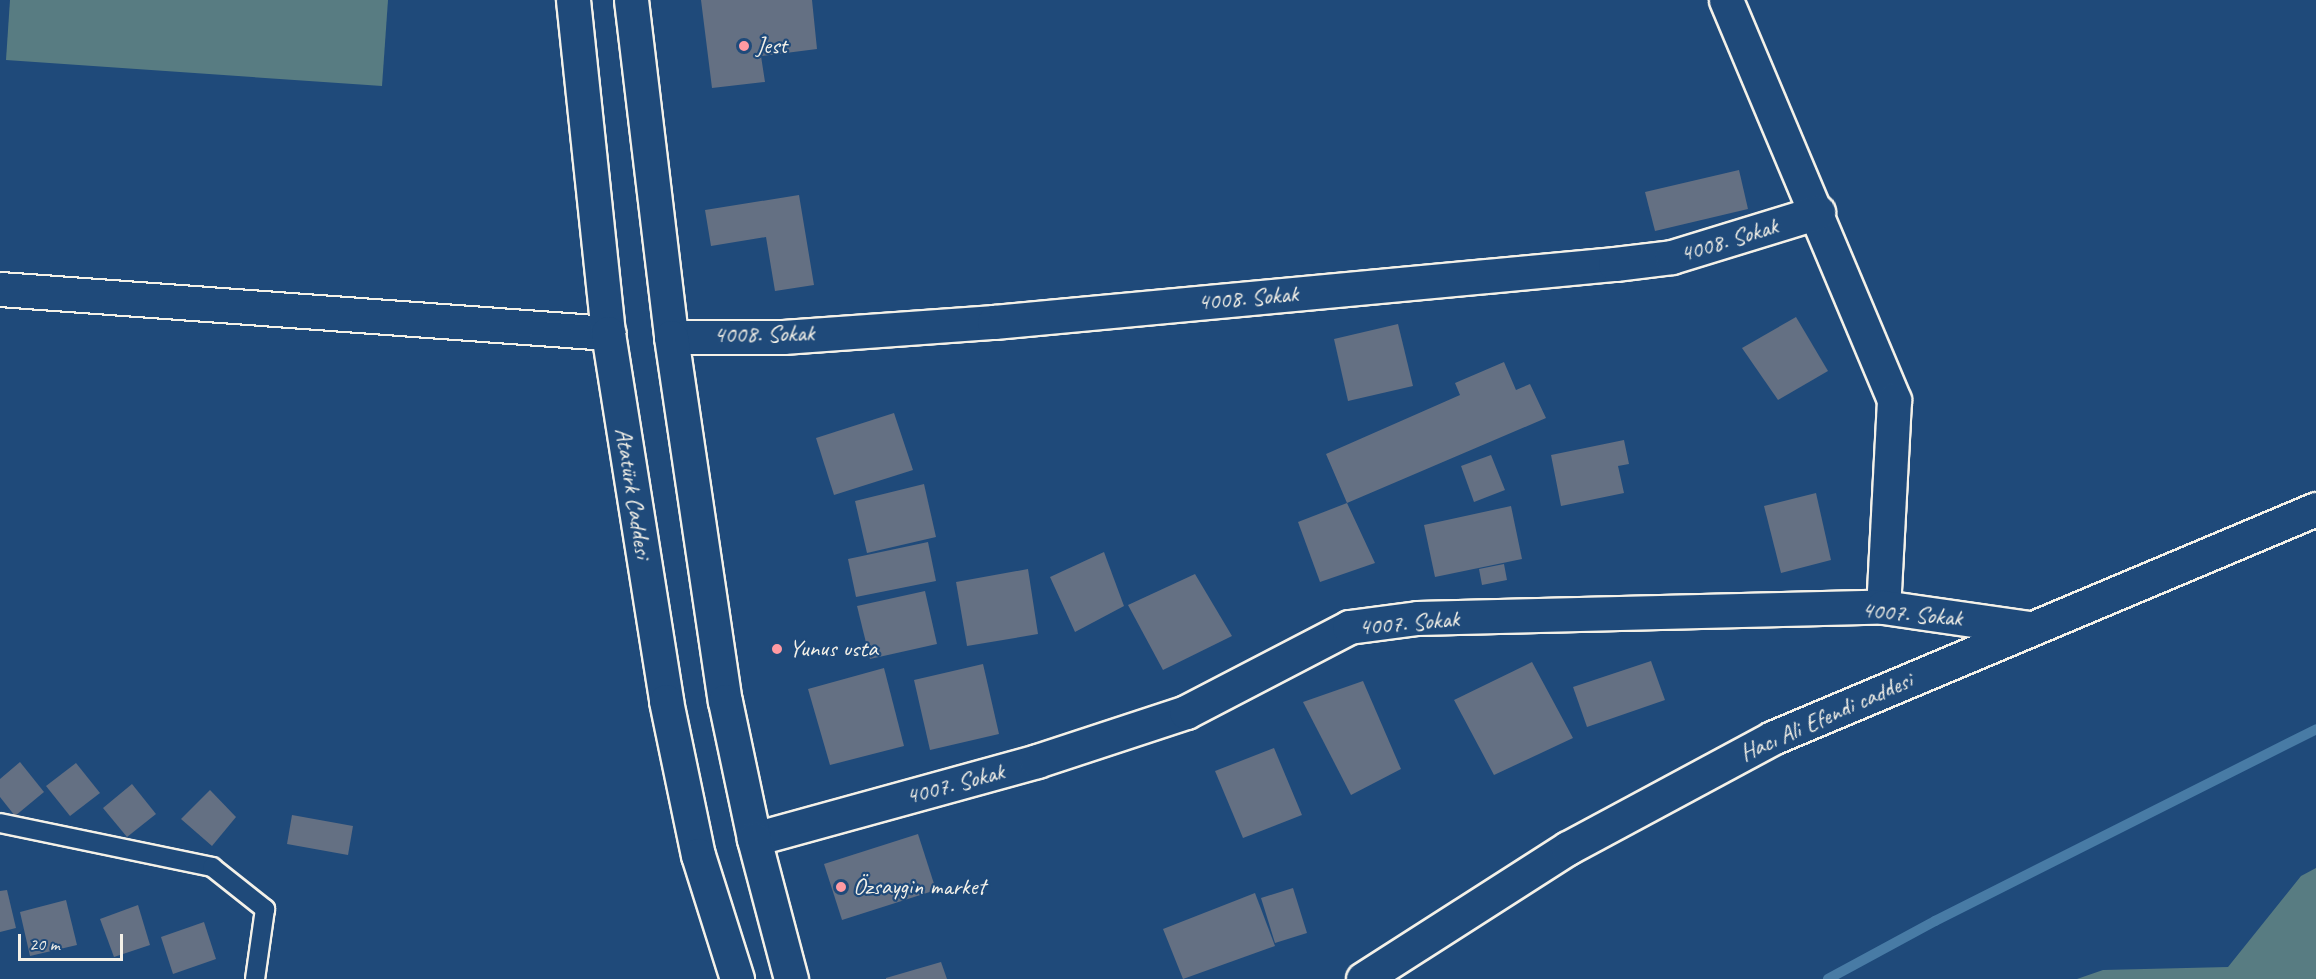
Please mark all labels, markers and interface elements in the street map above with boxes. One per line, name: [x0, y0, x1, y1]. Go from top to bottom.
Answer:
place label: Jest: [756, 32, 787, 60]
marker: Jest: [737, 39, 751, 53]
street label: 4008. Sokak: [1677, 211, 1781, 269]
street label: 4008. Sokak: [1197, 279, 1299, 317]
street label: 4008. Sokak: [713, 319, 815, 349]
street label: Atatürk Caddesi: [608, 426, 658, 560]
street label: 4007. Sokak: [1861, 595, 1963, 633]
street label: 4007. Sokak: [1358, 604, 1460, 642]
place label: Yunus usta: [789, 635, 877, 663]
marker: Yunus usta: [770, 642, 784, 656]
street label: Hacı Ali Efendi caddesi: [1735, 666, 1917, 768]
street label: 4007. Sokak: [903, 757, 1007, 811]
place label: Özsaygin market: [853, 873, 986, 901]
marker: Özsaygin market: [834, 880, 848, 894]
scale bar: [21, 922, 126, 960]
text: 20 m: [29, 933, 60, 955]

